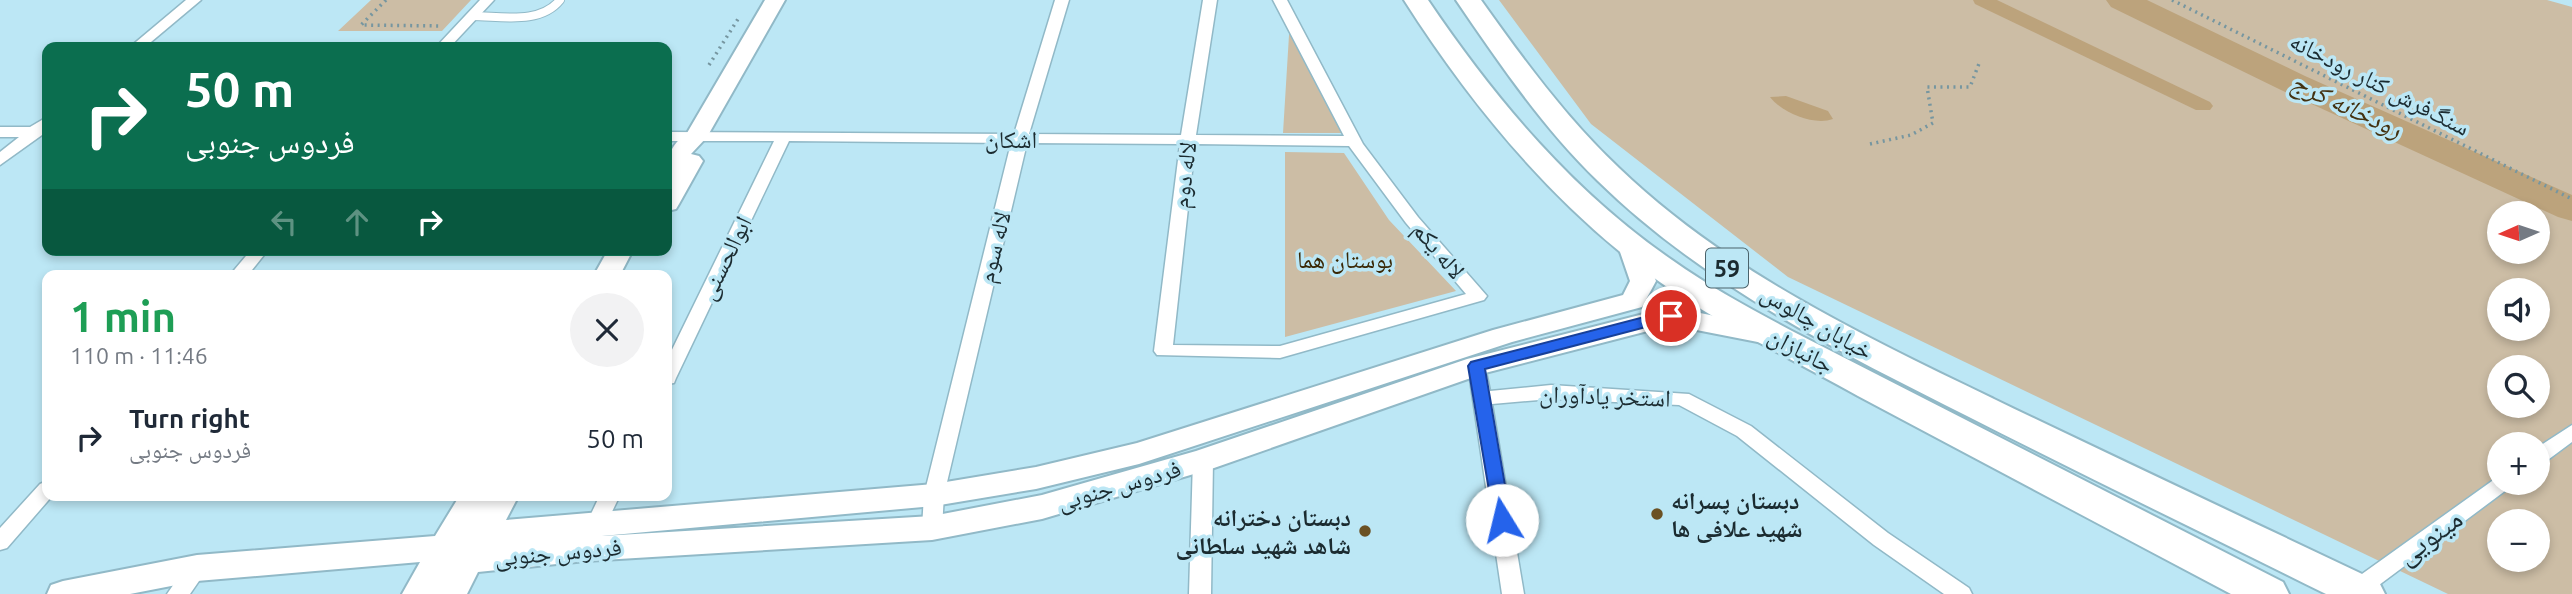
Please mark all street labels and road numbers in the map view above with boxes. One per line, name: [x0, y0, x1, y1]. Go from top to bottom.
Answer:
street label: سنگ‌فرش کنار رودخانه: [2285, 27, 2474, 142]
street label: اشکان: [985, 126, 1037, 154]
street label: لاله دوم: [1167, 140, 1204, 210]
street label: لاله سوم: [972, 209, 1019, 286]
street label: ابوالحسنی: [693, 212, 758, 305]
street label: لاله یکم: [1405, 216, 1470, 286]
road number: 59: [1706, 248, 1748, 288]
street label: خیابان چالوس: [1756, 279, 1878, 366]
street label: جانبازان: [1763, 322, 1838, 379]
street label: استخر یادآوران: [1539, 380, 1671, 413]
street label: فردوس جنوبی: [1054, 454, 1184, 516]
street label: مینویی: [2390, 502, 2469, 572]
street label: فردوس جنوبی: [493, 533, 623, 572]

